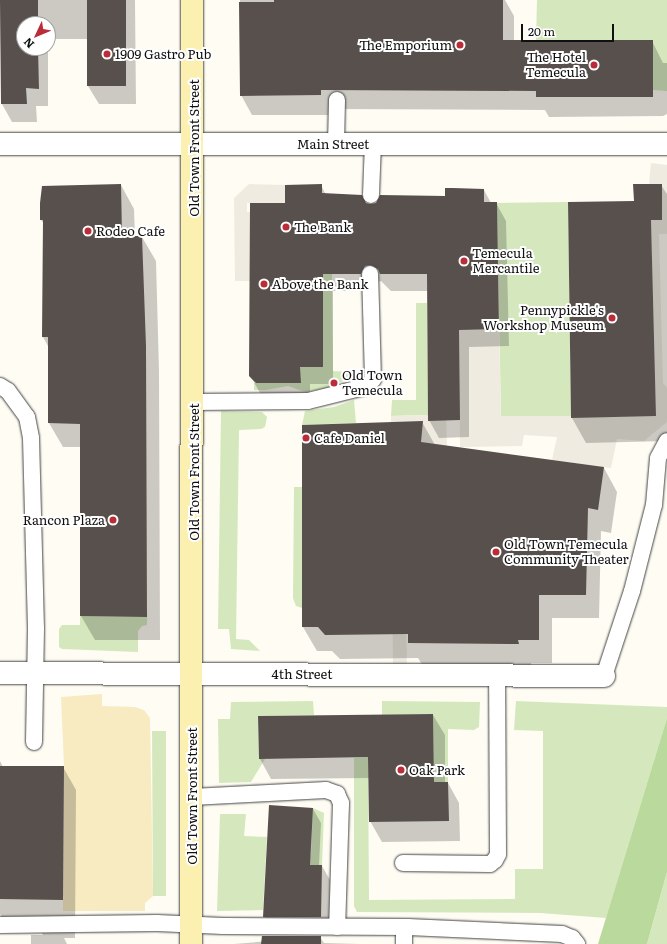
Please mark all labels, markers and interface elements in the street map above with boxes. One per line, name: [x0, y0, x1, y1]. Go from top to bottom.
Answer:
north arrow: [16, 16, 56, 56]
scale bar: [523, 16, 616, 42]
text: 20 m: [528, 22, 555, 40]
text: N: [19, 35, 37, 53]
place label: The Emporium: [359, 37, 452, 53]
marker: The Emporium: [455, 40, 465, 50]
place label: 1909 Gastro Pub: [115, 46, 211, 62]
marker: 1909 Gastro Pub: [102, 49, 112, 59]
place label: The Hotel Temecula: [525, 50, 586, 81]
marker: The Hotel Temecula: [589, 60, 599, 70]
street label: Old Town Front Street: [186, 79, 202, 217]
street label: Main Street: [297, 136, 369, 152]
place label: The Bank: [294, 219, 351, 235]
marker: The Bank: [281, 222, 291, 232]
place label: Rodeo Cafe: [96, 223, 165, 239]
marker: Rodeo Cafe: [83, 226, 93, 236]
place label: Temecula Mercantile: [472, 246, 540, 277]
marker: Temecula Mercantile: [459, 256, 469, 266]
place label: Above the Bank: [272, 276, 368, 292]
marker: Above the Bank: [259, 279, 269, 289]
place label: Pennypickle's Workshop Museum: [483, 303, 604, 334]
marker: Pennypickle's Workshop Museum: [607, 313, 617, 323]
place label: Old Town Temecula: [342, 368, 403, 399]
marker: Old Town Temecula: [329, 378, 339, 388]
street label: Old Town Front Street: [186, 403, 202, 541]
place label: Cafe Daniel: [314, 430, 385, 446]
marker: Cafe Daniel: [301, 433, 311, 443]
place label: Rancon Plaza: [23, 512, 105, 528]
marker: Rancon Plaza: [108, 515, 118, 525]
place label: Old Town Temecula Community Theater: [504, 537, 629, 568]
marker: Old Town Temecula Community Theater: [491, 547, 501, 557]
street label: 4th Street: [272, 666, 332, 682]
street label: Old Town Front Street: [184, 727, 200, 865]
place label: Oak Park: [409, 762, 465, 778]
marker: Oak Park: [396, 765, 406, 775]

